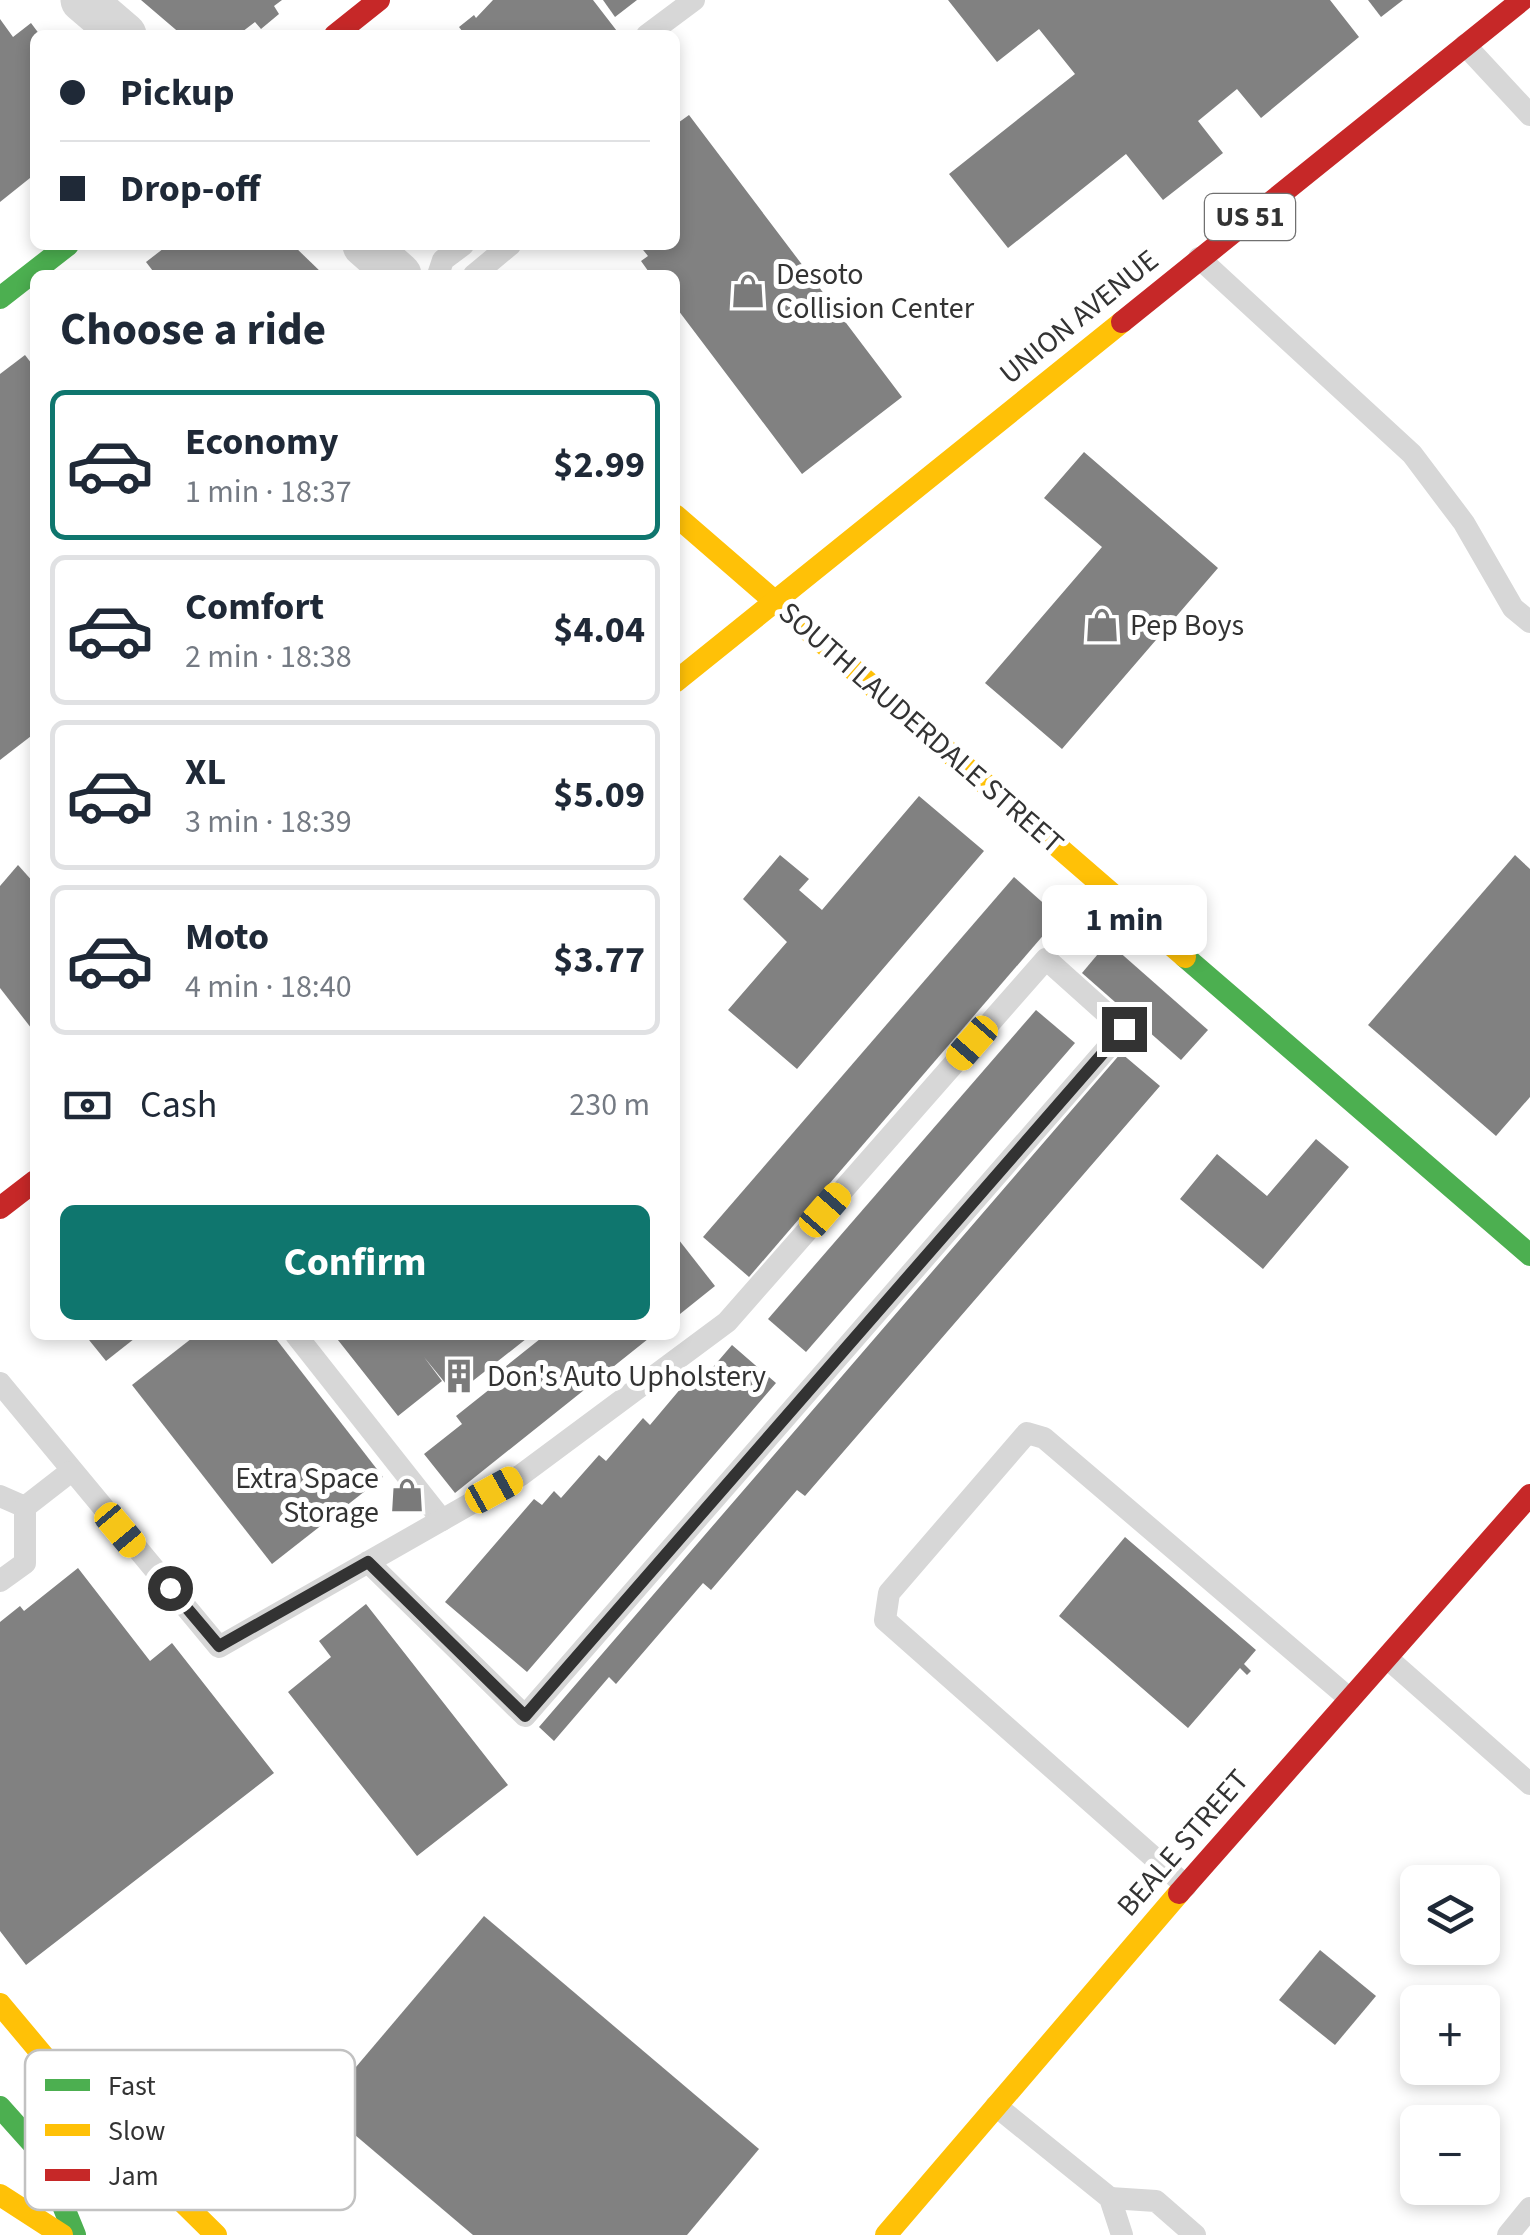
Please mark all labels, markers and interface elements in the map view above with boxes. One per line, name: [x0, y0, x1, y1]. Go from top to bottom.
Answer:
text: Pickup: [120, 66, 234, 120]
text: Drop-off: [120, 162, 260, 216]
road number: US 51: [1205, 194, 1295, 240]
street label: UNION AVENUE: [990, 239, 1168, 395]
place label: Desoto Collision Center: [776, 253, 975, 330]
shop icon: Desoto Collision Center: [729, 272, 767, 310]
text: Choose a ride: [60, 298, 326, 362]
text: Economy: [185, 415, 338, 469]
icon: car: [65, 420, 155, 510]
text: $2.99: [553, 438, 645, 492]
text: 1 min · 18:37: [185, 469, 352, 515]
text: Comfort: [185, 580, 324, 634]
icon: car: [65, 585, 155, 675]
street label: SOUTH LAUDERDALE STREET: [769, 592, 1073, 864]
text: $4.04: [553, 603, 645, 657]
place label: Pep Boys: [1130, 604, 1244, 647]
shop icon: Pep Boys: [1083, 606, 1121, 644]
text: 2 min · 18:38: [185, 634, 352, 680]
text: XL: [185, 745, 226, 799]
icon: car: [65, 750, 155, 840]
text: $5.09: [553, 768, 645, 822]
text: 3 min · 18:39: [185, 799, 352, 845]
callout: 1 min: [1042, 884, 1206, 954]
text: 1 min: [1086, 897, 1163, 943]
text: Moto: [185, 910, 269, 964]
icon: car: [65, 915, 155, 1005]
text: $3.77: [553, 933, 645, 987]
text: 4 min · 18:40: [185, 964, 352, 1010]
route end: [1102, 1007, 1147, 1052]
car: [941, 1011, 1003, 1075]
icon: cash: [60, 1078, 115, 1133]
text: Cash: [140, 1078, 217, 1132]
text: 230 m: [569, 1082, 650, 1128]
car: [794, 1178, 856, 1242]
button: Confirm: [60, 1205, 650, 1320]
place label: Don's Auto Upholstery: [487, 1355, 766, 1398]
building icon: Don's Auto Upholstery: [440, 1357, 478, 1395]
place label: Extra Space Storage: [235, 1457, 379, 1534]
car: [460, 1462, 528, 1518]
shop icon: Extra Space Storage: [388, 1476, 426, 1514]
car: [89, 1497, 151, 1563]
route start: [148, 1566, 193, 1611]
street label: BEALE STREET: [1107, 1760, 1259, 1926]
map controls: [1400, 1865, 1500, 2205]
button: layers: [1400, 1865, 1500, 1965]
button: +: [1400, 1985, 1500, 2085]
legend: [25, 2050, 355, 2210]
text: Fast: [108, 2066, 156, 2106]
button: −: [1400, 2105, 1500, 2205]
text: Slow: [108, 2111, 165, 2151]
text: Jam: [108, 2156, 159, 2196]

